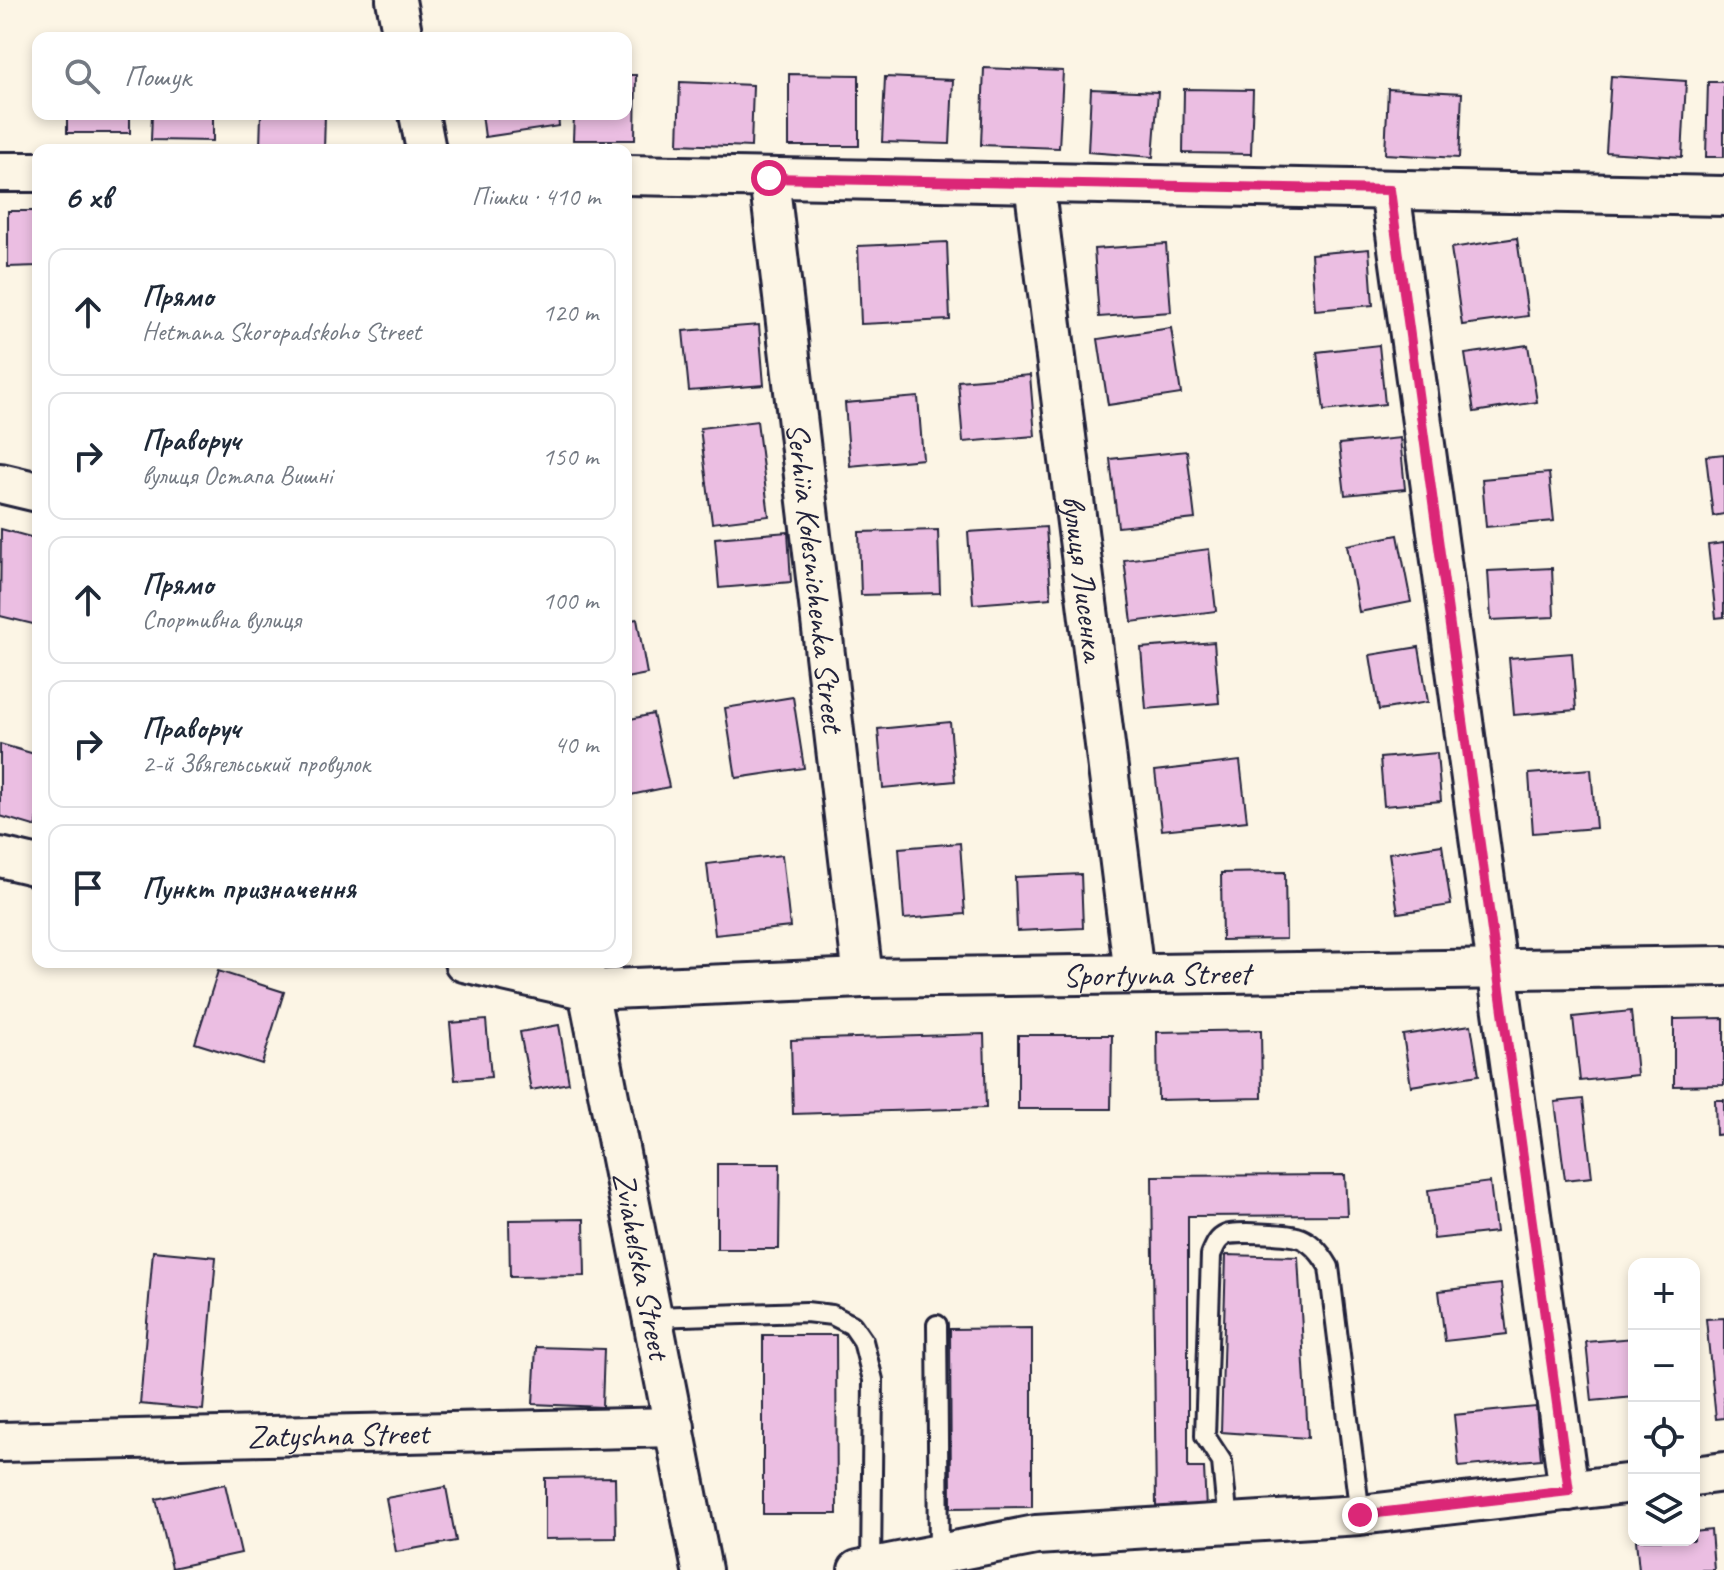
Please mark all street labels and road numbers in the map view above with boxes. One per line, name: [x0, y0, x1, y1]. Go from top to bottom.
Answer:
street label: Serhiia Kolesnichenka Street: [777, 421, 854, 737]
street label: вулиця Лисенка: [1053, 493, 1115, 666]
street label: Sportyvna Street: [1063, 953, 1255, 996]
street label: Zviahelska Street: [603, 1168, 681, 1366]
street label: Zatyshna Street: [247, 1412, 432, 1458]

